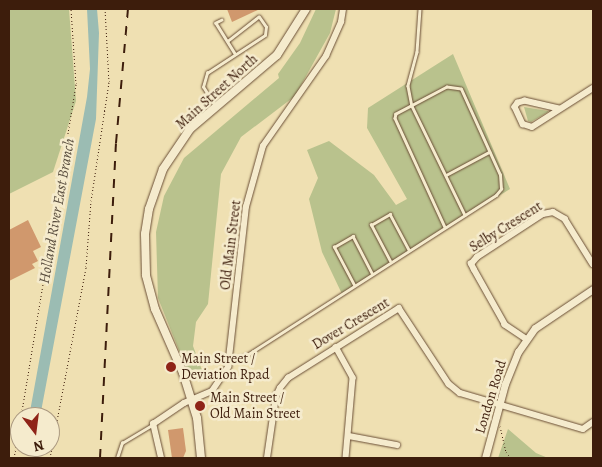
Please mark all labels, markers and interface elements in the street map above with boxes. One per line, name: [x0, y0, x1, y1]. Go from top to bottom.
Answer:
street label: Main Street North: [173, 51, 261, 133]
water label: Holland River East Branch: [35, 137, 79, 285]
street label: Selby Crescent: [467, 198, 545, 256]
street label: Old Main Street: [217, 199, 245, 291]
street label: Dover Crescent: [309, 294, 393, 354]
place label: Main Street / Deviation Rpad: [181, 351, 270, 384]
street label: London Road: [472, 358, 510, 436]
marker: Main Street / Deviation Rpad: [165, 361, 177, 373]
place label: Main Street / Old Main Street: [210, 390, 300, 422]
marker: Main Street / Old Main Street: [194, 400, 206, 412]
north arrow: [10, 407, 60, 457]
text: N: [31, 436, 46, 457]

